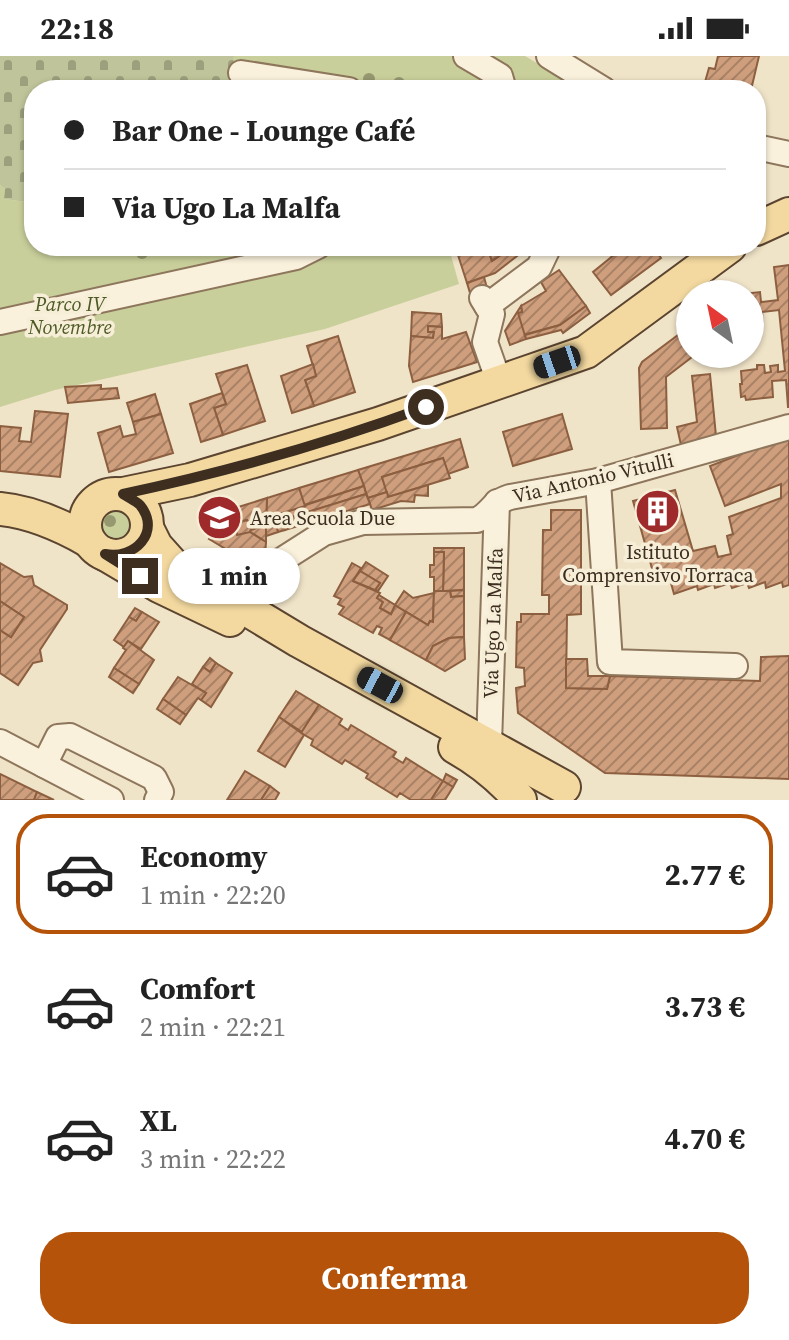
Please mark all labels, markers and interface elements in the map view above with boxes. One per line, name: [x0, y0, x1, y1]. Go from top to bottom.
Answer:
text: 22:18: [40, 8, 114, 49]
text: Bar One - Lounge Café: [112, 110, 415, 151]
text: Via Ugo La Malfa: [112, 187, 340, 228]
north arrow: [676, 280, 764, 368]
map controls: [676, 280, 764, 368]
park label: Parco IV Novembre: [27, 290, 112, 341]
car: [530, 343, 584, 381]
route start: [408, 389, 444, 425]
street label: Via Antonio Vitulli: [510, 446, 676, 510]
building icon: Istituto Comprensivo Torraca: [634, 488, 682, 536]
school or university icon: Area Scuola Due: [195, 494, 243, 542]
place label: Area Scuola Due: [250, 504, 395, 532]
place label: Istituto Comprensivo Torraca: [562, 538, 754, 589]
street label: Via Ugo La Malfa: [476, 546, 510, 699]
callout: 1 min: [168, 548, 300, 604]
route end: [122, 558, 158, 594]
text: 1 min: [200, 558, 268, 594]
car: [353, 663, 407, 707]
text: Economy: [140, 836, 268, 877]
icon: car: [44, 838, 116, 910]
text: 2.77 €: [665, 854, 745, 895]
text: 1 min · 22:20: [140, 877, 286, 913]
text: Comfort: [140, 968, 255, 1009]
icon: car: [44, 970, 116, 1042]
text: 3.73 €: [665, 986, 745, 1027]
text: 2 min · 22:21: [140, 1009, 286, 1045]
text: XL: [140, 1100, 177, 1141]
icon: car: [44, 1102, 116, 1174]
text: 4.70 €: [665, 1118, 745, 1159]
text: 3 min · 22:22: [140, 1141, 286, 1177]
button: Conferma: [40, 1232, 749, 1324]

